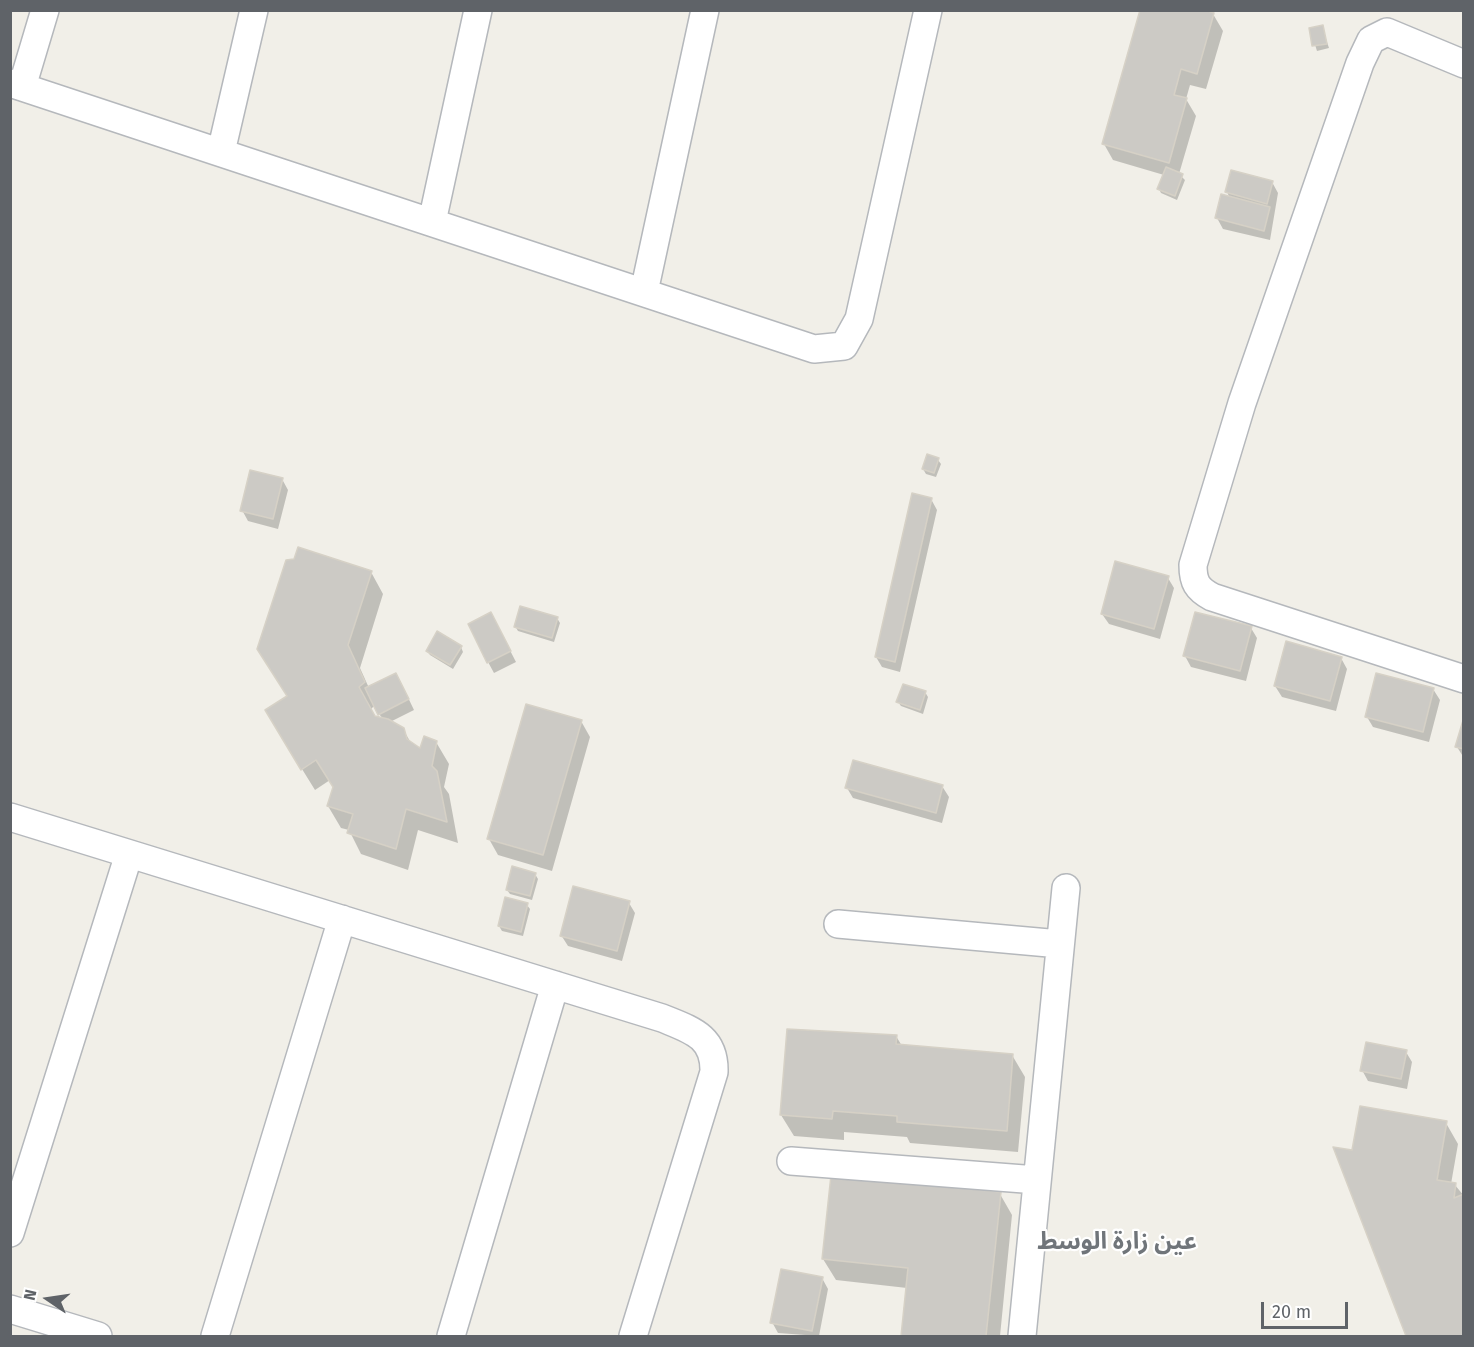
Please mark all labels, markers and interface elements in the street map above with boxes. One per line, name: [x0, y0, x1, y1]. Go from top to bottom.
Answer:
district label: عين زارة الوسط: [1037, 1228, 1197, 1256]
north arrow: [18, 1269, 78, 1329]
text: N: [20, 1288, 40, 1302]
scale bar: [1264, 1290, 1351, 1328]
text: 20 m: [1272, 1301, 1311, 1323]

